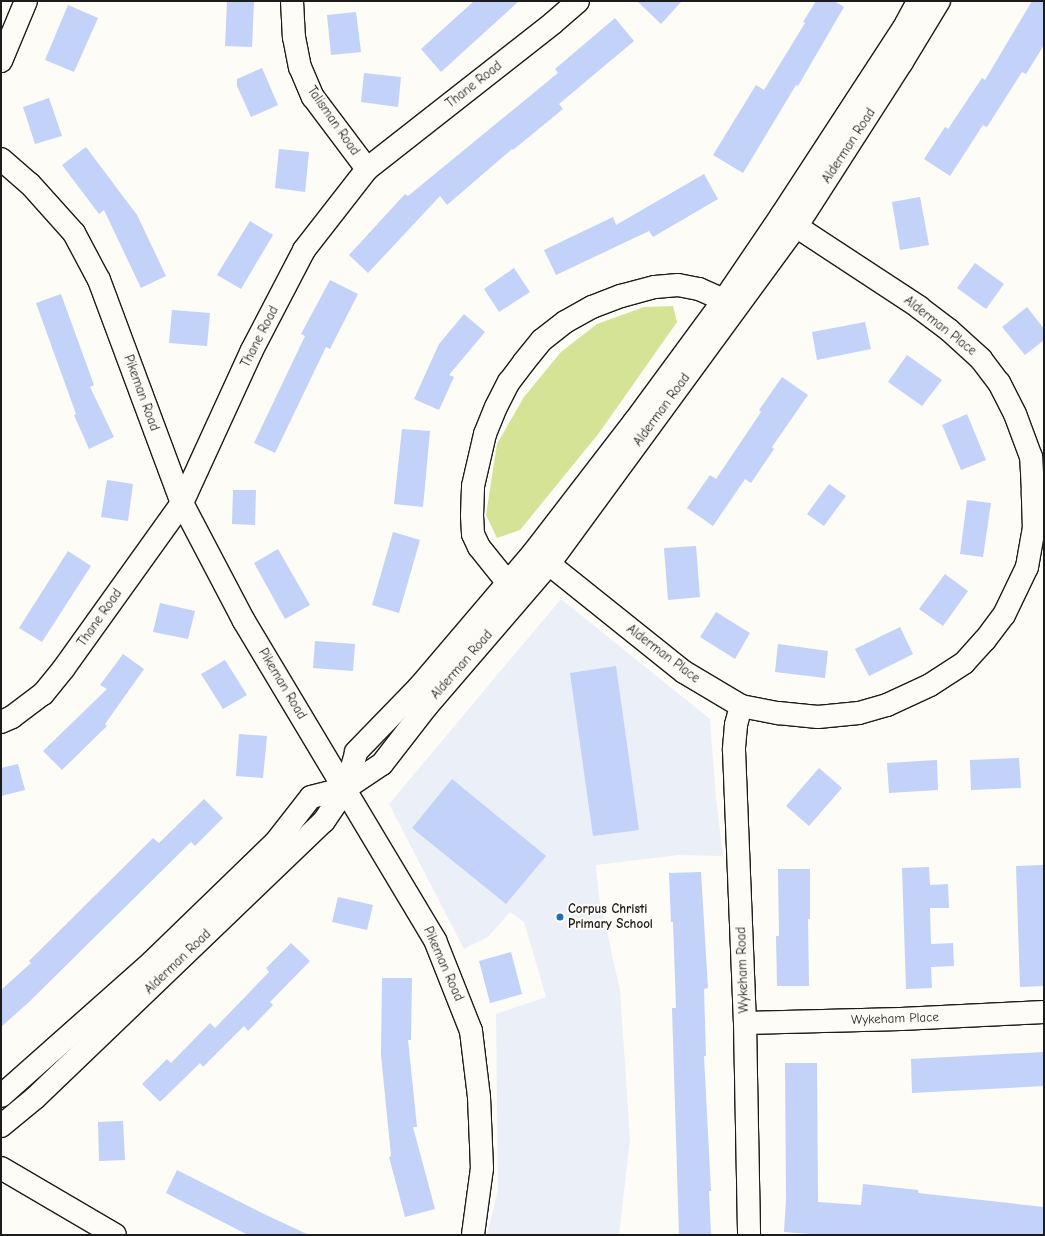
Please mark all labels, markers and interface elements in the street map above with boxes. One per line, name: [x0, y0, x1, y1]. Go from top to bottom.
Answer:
street label: Thane Road: [443, 58, 505, 112]
street label: Talisman Road: [304, 84, 362, 158]
street label: Alderman Road: [819, 106, 879, 186]
street label: Alderman Place: [901, 293, 979, 359]
street label: Thane Road: [238, 304, 282, 370]
street label: Pikeman Road: [120, 353, 162, 433]
street label: Alderman Road: [630, 371, 694, 449]
street label: Thane Road: [75, 586, 125, 650]
street label: Alderman Place: [623, 621, 703, 687]
street label: Alderman Road: [428, 627, 496, 703]
street label: Pikeman Road: [255, 646, 309, 722]
place label: Corpus Christi Primary School: [568, 902, 653, 933]
marker: Corpus Christi Primary School: [555, 912, 565, 922]
street label: Pikeman Road: [420, 924, 466, 1004]
street label: Alderman Road: [142, 927, 214, 997]
street label: Wykeham Road: [734, 927, 752, 1013]
street label: Wykeham Place: [851, 1010, 939, 1028]

